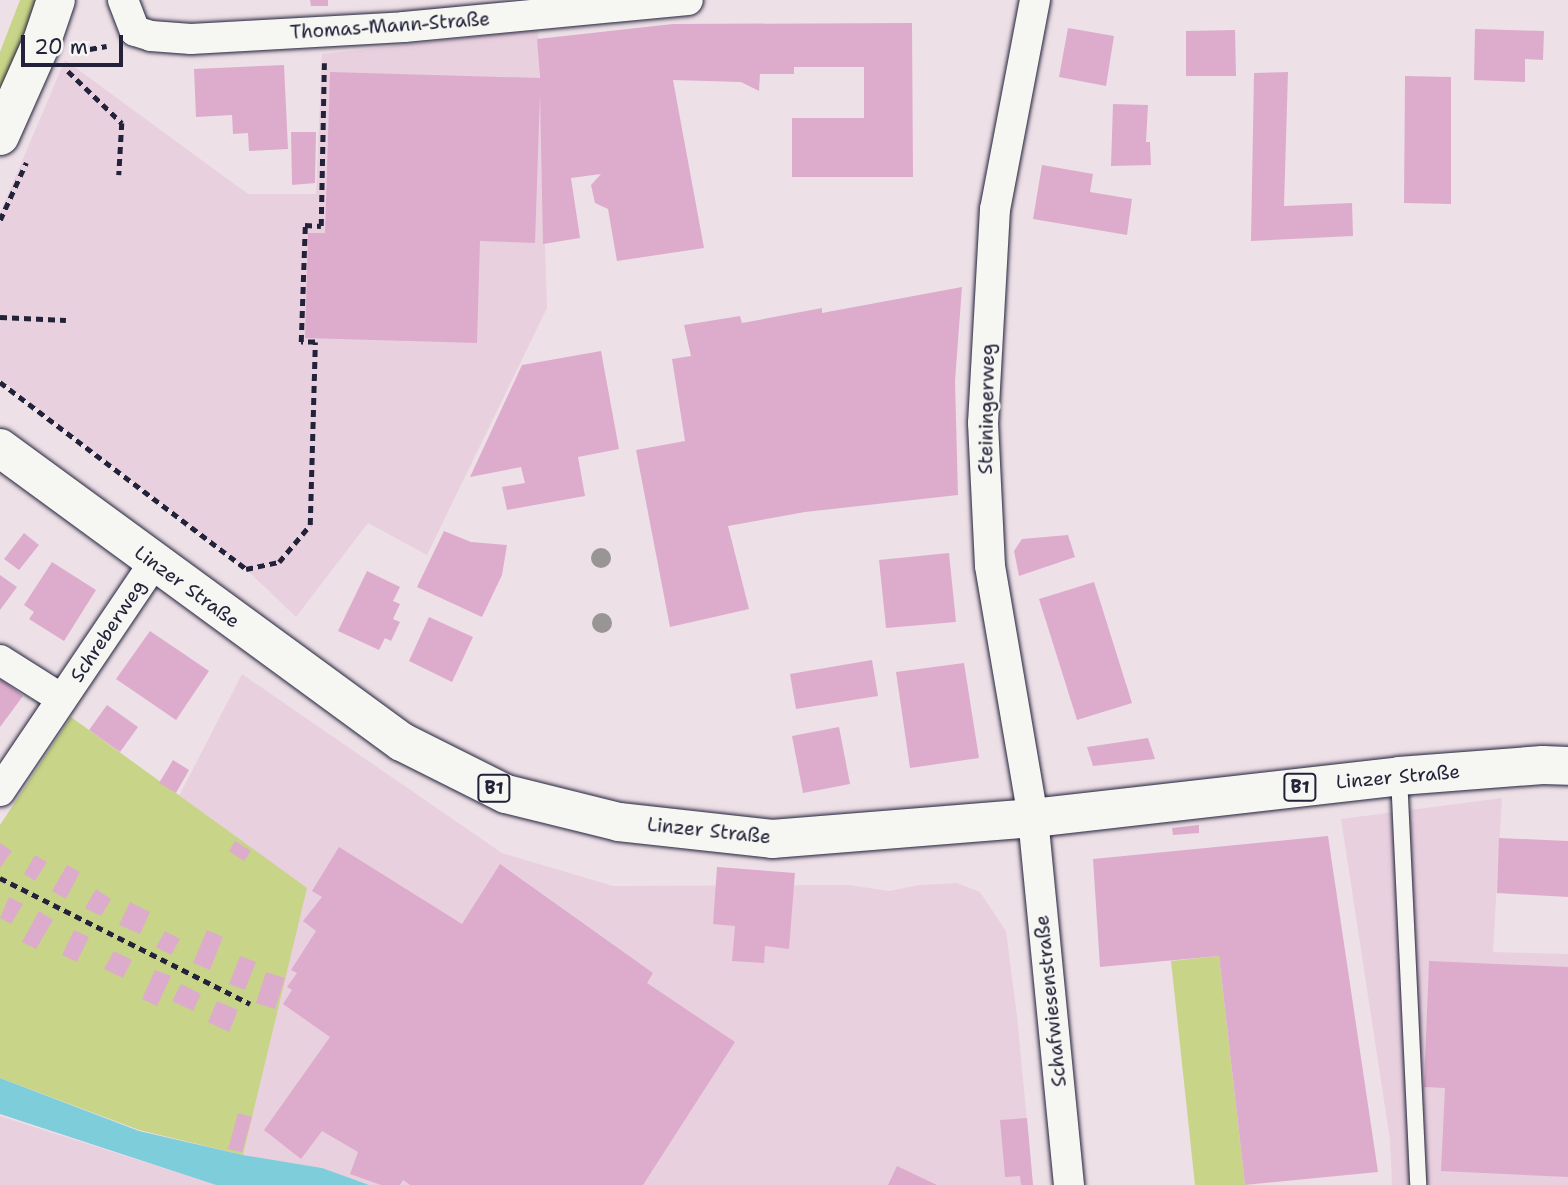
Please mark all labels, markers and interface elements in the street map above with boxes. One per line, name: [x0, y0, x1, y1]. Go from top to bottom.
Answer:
street label: Thomas-Mann-Straße: [289, 8, 491, 44]
scale bar: [24, 21, 126, 65]
text: 20 m: [34, 33, 88, 61]
street label: Steiningerweg: [974, 343, 1000, 475]
street label: Linzer Straße: [130, 541, 244, 633]
street label: Schreberweg: [65, 576, 151, 686]
street label: Linzer Straße: [1335, 760, 1461, 794]
road number: B1: [1282, 772, 1318, 802]
road number: B1: [476, 774, 512, 802]
street label: Linzer Straße: [646, 813, 772, 849]
street label: Schafwiesenstraße: [1031, 914, 1071, 1088]

